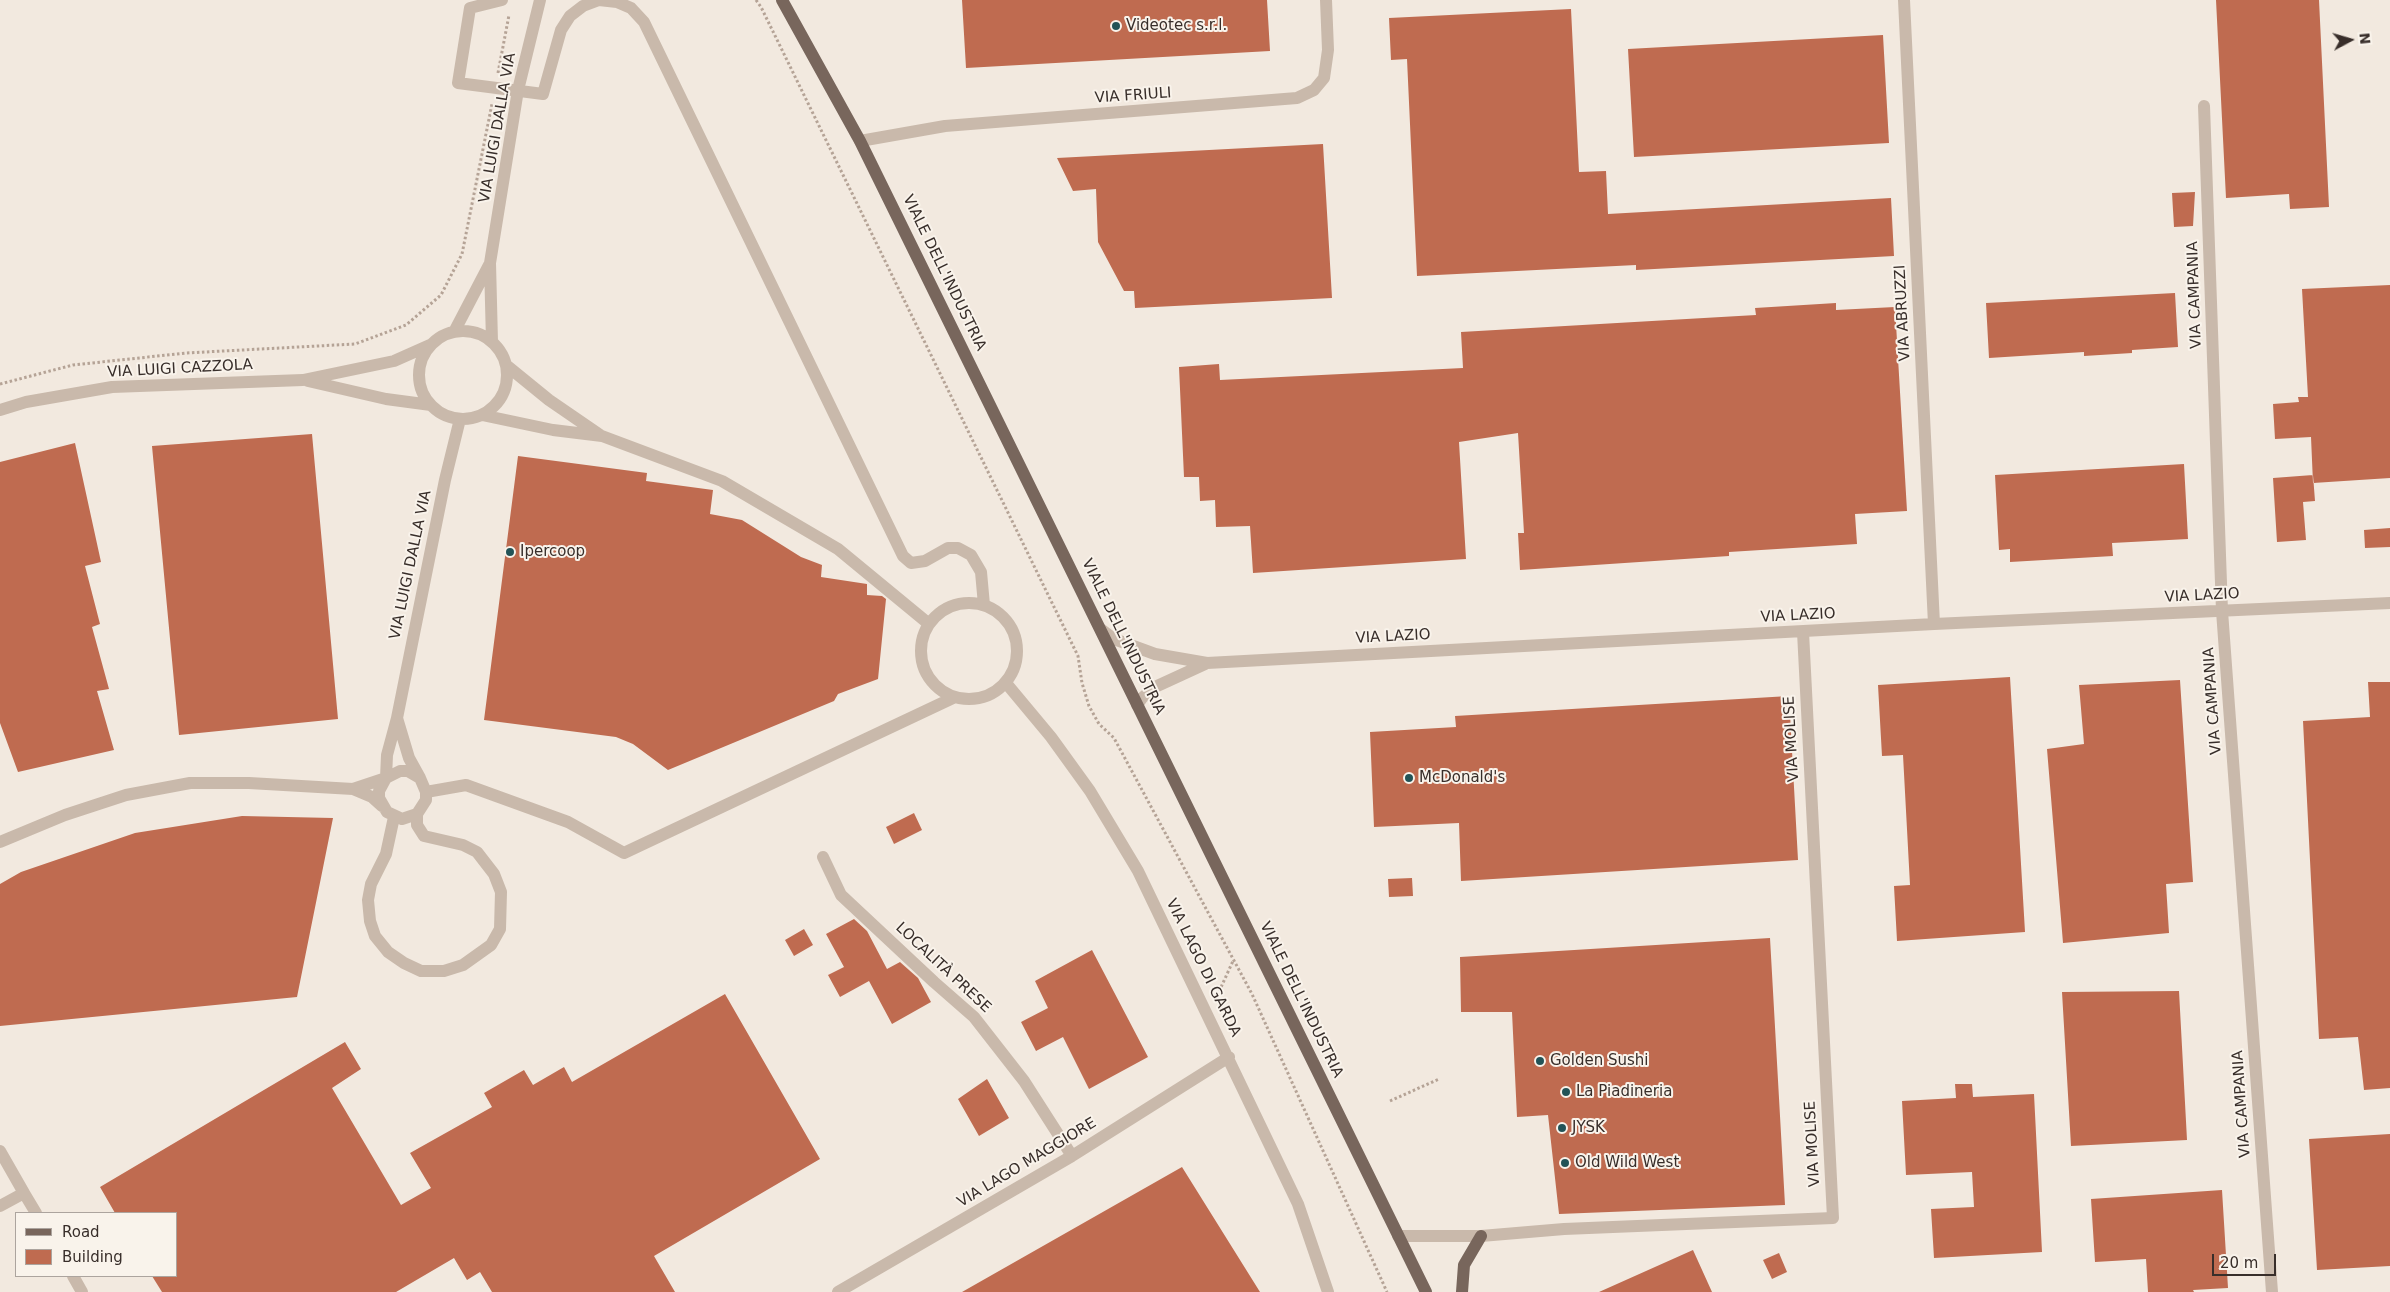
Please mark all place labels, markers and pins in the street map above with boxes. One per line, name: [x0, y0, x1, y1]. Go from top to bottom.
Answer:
place label: Videotec s.r.l.: [1126, 17, 1227, 35]
marker: Videotec s.r.l.: [1110, 20, 1122, 32]
place label: Ipercoop: [520, 543, 585, 561]
marker: Ipercoop: [504, 546, 516, 558]
place label: McDonald's: [1419, 769, 1505, 787]
marker: McDonald's: [1403, 772, 1415, 784]
place label: Golden Sushi: [1550, 1052, 1649, 1070]
marker: Golden Sushi: [1534, 1055, 1546, 1067]
place label: La Piadineria: [1576, 1083, 1672, 1101]
marker: La Piadineria: [1560, 1086, 1572, 1098]
place label: JYSK: [1572, 1119, 1605, 1137]
marker: JYSK: [1556, 1122, 1568, 1134]
place label: Old Wild West: [1575, 1154, 1679, 1172]
marker: Old Wild West: [1559, 1157, 1571, 1169]

